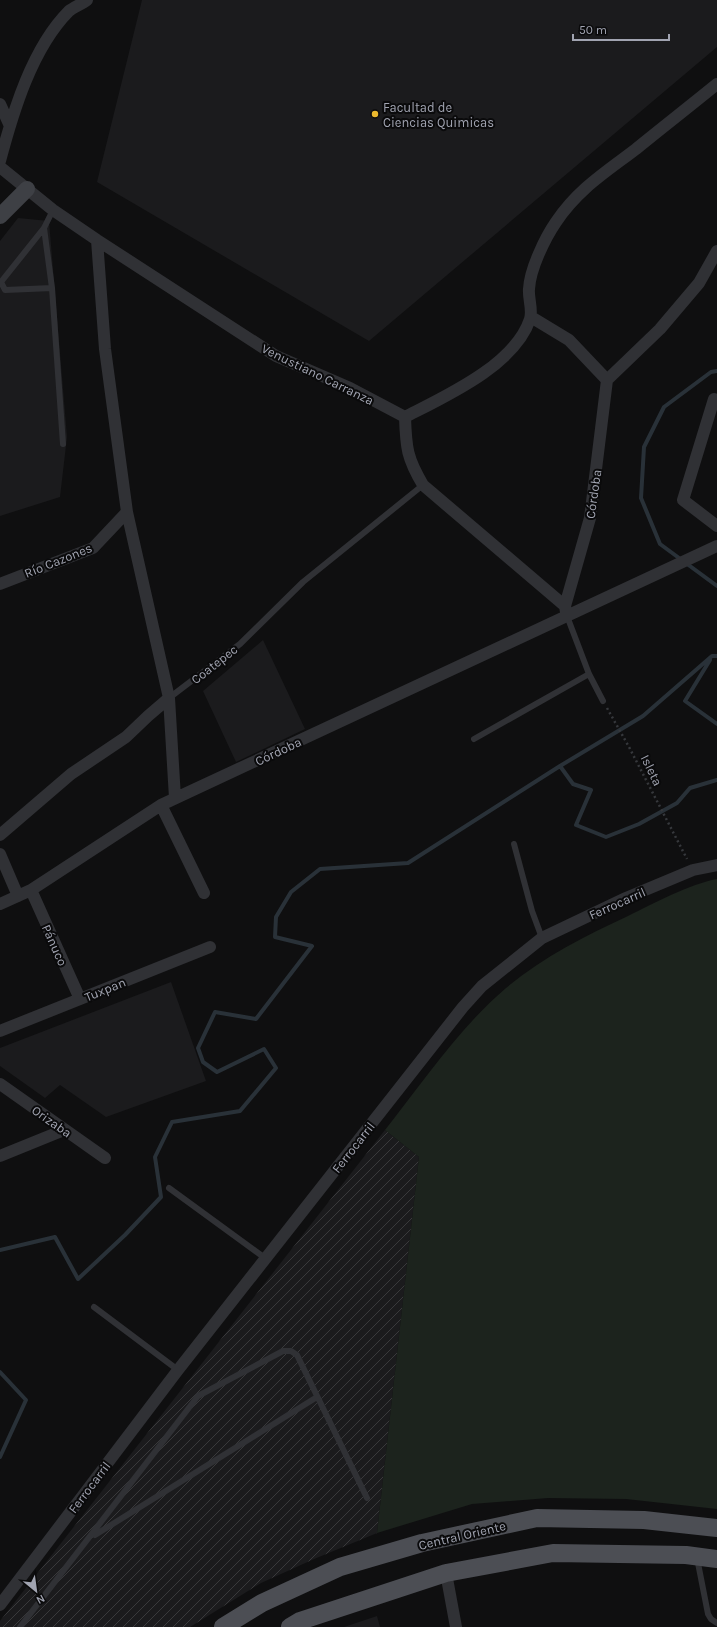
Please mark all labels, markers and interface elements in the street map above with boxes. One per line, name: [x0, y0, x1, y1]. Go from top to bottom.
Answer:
scale bar: [573, 16, 669, 42]
text: 50 m: [579, 23, 607, 37]
place label: Facultad de Ciencias Quimicas: [383, 100, 494, 130]
marker: Facultad de Ciencias Quimicas: [370, 109, 380, 119]
street label: Venustiano Carranza: [259, 341, 376, 408]
street label: Córdoba: [583, 469, 604, 520]
street label: Río Cazones: [22, 540, 94, 581]
street label: Coatepec: [188, 642, 241, 687]
street label: Córdoba: [253, 734, 304, 769]
street label: Isleta: [638, 752, 665, 788]
street label: Ferrocarril: [587, 884, 648, 923]
street label: Pánuco: [39, 922, 70, 968]
street label: Tuxpan: [83, 975, 128, 1004]
street label: Orizaba: [29, 1102, 75, 1141]
street label: Ferrocarril: [329, 1119, 378, 1176]
street label: Ferrocarril: [65, 1459, 114, 1516]
street label: Central Oriente: [417, 1518, 507, 1553]
north arrow: [16, 1571, 56, 1611]
text: N: [34, 1592, 47, 1607]

